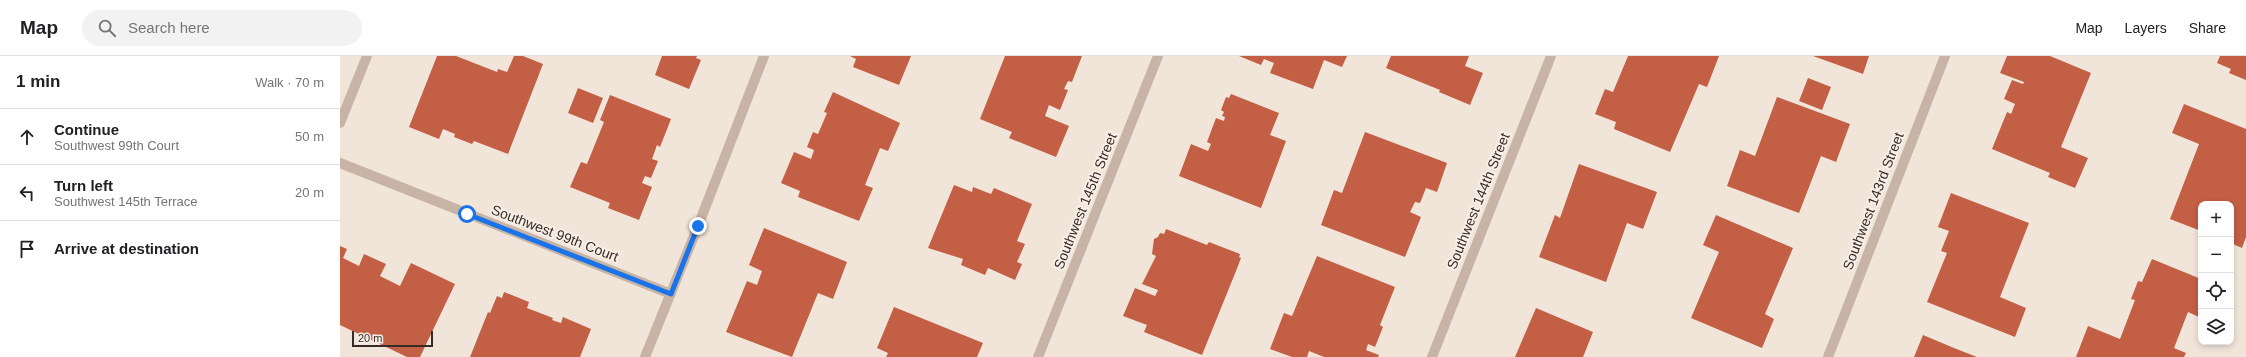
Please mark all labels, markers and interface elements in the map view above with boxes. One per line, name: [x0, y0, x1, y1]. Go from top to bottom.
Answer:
search box: [82, 10, 362, 46]
text: Map: [20, 17, 58, 38]
icon: search: [96, 17, 118, 39]
text: Search here: [128, 19, 210, 36]
text: Map: [2075, 20, 2103, 36]
text: Layers: [2125, 20, 2167, 36]
text: Share: [2189, 20, 2226, 36]
text: 1 min: [16, 72, 60, 91]
text: Walk · 70 m: [255, 75, 324, 90]
text: Continue: [54, 121, 119, 138]
icon: ahead: [16, 126, 38, 148]
text: 50 m: [295, 129, 324, 144]
street label: Southwest 145th Street: [1050, 130, 1120, 271]
street label: Southwest 144th Street: [1443, 130, 1513, 271]
street label: Southwest 143rd Street: [1839, 130, 1907, 272]
text: Southwest 99th Court: [54, 138, 179, 153]
text: Turn left: [54, 177, 113, 194]
icon: left: [16, 182, 38, 204]
text: 20 m: [295, 185, 324, 200]
text: Southwest 145th Terrace: [54, 194, 198, 209]
street label: Southwest 99th Court: [489, 201, 621, 265]
map controls: [2198, 201, 2234, 345]
button: +: [2198, 201, 2234, 237]
route start: [458, 205, 476, 223]
route end: [689, 217, 707, 235]
button: −: [2198, 237, 2234, 273]
icon: arrive: [16, 238, 38, 260]
text: Arrive at destination: [54, 240, 199, 257]
button: locate: [2198, 273, 2234, 309]
button: layers: [2198, 309, 2234, 345]
scale bar: [352, 329, 433, 348]
text: 20 m: [358, 332, 382, 344]

